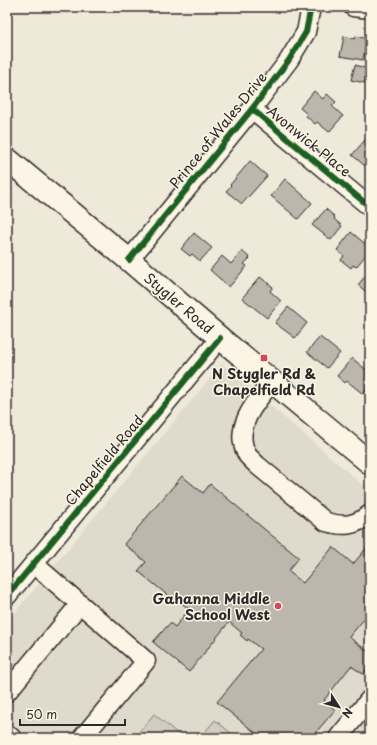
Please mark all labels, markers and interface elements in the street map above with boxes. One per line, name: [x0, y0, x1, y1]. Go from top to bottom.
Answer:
street label: Prince of Wales Drive: [164, 67, 272, 193]
street label: Avonwick Place: [263, 101, 355, 181]
street label: Stygler Road: [140, 267, 218, 339]
marker: N Stygler Rd & Chapelfield Rd: [259, 353, 269, 363]
place label: N Stygler Rd & Chapelfield Rd: [212, 363, 317, 400]
street label: Chapelfield Road: [60, 410, 148, 510]
place label: Gahanna Middle School West: [153, 588, 270, 625]
marker: Gahanna Middle School West: [273, 601, 283, 611]
north arrow: [319, 687, 359, 727]
scale bar: [20, 701, 125, 727]
text: 50 m: [26, 705, 57, 723]
text: N: [338, 705, 357, 722]

